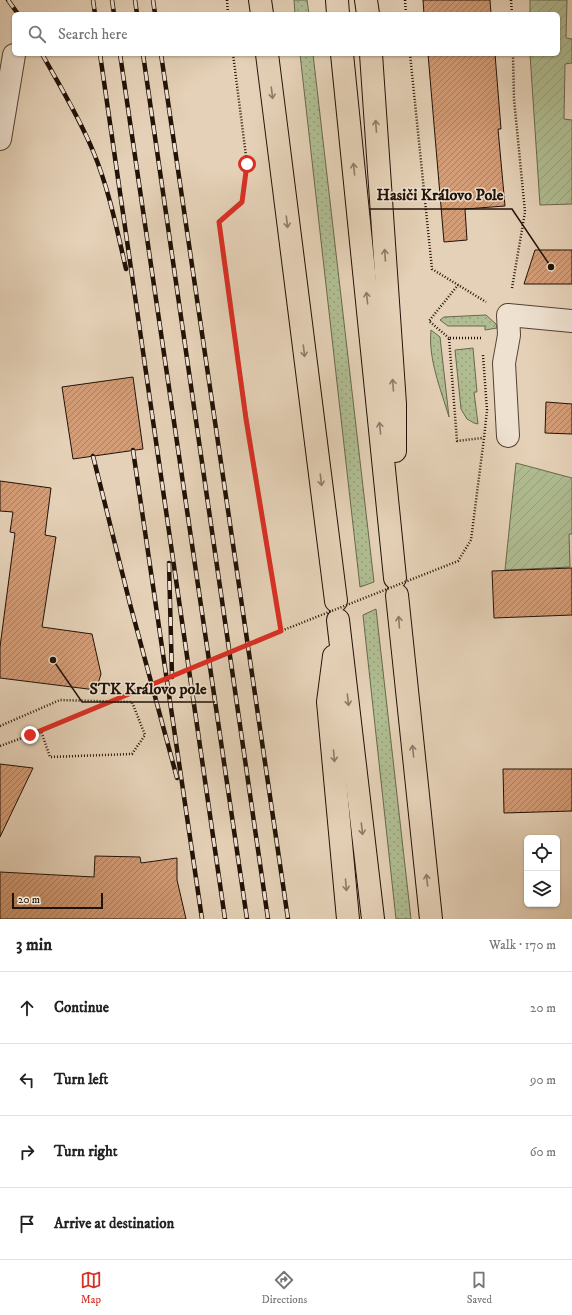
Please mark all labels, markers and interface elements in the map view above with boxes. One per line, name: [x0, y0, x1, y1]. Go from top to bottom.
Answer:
search box: [12, 12, 560, 56]
icon: search: [26, 23, 48, 45]
text: Search here: [58, 25, 127, 44]
one-way arrow: [268, 86, 275, 99]
one-way arrow: [372, 120, 379, 133]
route start: [238, 155, 256, 173]
one-way arrow: [350, 163, 358, 176]
callout: Hasiči Královo Pole: [369, 181, 512, 209]
text: Hasiči Královo Pole: [377, 185, 504, 205]
one-way arrow: [284, 215, 291, 228]
one-way arrow: [381, 249, 388, 262]
one-way arrow: [363, 292, 371, 305]
one-way arrow: [300, 344, 308, 357]
one-way arrow: [390, 379, 397, 392]
one-way arrow: [376, 422, 384, 435]
one-way arrow: [317, 473, 325, 486]
one-way arrow: [396, 616, 403, 629]
callout: STK Královo pole: [82, 674, 215, 702]
text: STK Královo pole: [89, 679, 207, 699]
one-way arrow: [344, 693, 351, 706]
route end: [21, 726, 39, 744]
one-way arrow: [409, 745, 417, 758]
one-way arrow: [330, 749, 337, 762]
one-way arrow: [359, 822, 366, 835]
map controls: [524, 835, 560, 907]
button: locate: [524, 835, 560, 871]
button: layers: [524, 871, 560, 907]
one-way arrow: [423, 874, 431, 887]
one-way arrow: [342, 878, 349, 891]
scale bar: [12, 891, 103, 910]
text: 20 m: [18, 893, 40, 907]
text: 3 min: [16, 934, 52, 956]
text: Walk · 170 m: [489, 937, 556, 953]
icon: ahead: [16, 997, 38, 1019]
text: Continue: [54, 998, 109, 1017]
text: 20 m: [530, 1000, 556, 1016]
icon: left: [16, 1069, 38, 1091]
text: Turn left: [54, 1070, 108, 1089]
text: 90 m: [530, 1072, 556, 1088]
icon: right: [16, 1141, 38, 1163]
text: Turn right: [54, 1142, 117, 1161]
text: 60 m: [530, 1144, 556, 1160]
icon: arrive: [16, 1213, 38, 1235]
text: Arrive at destination: [54, 1214, 174, 1233]
tab: Map: [80, 1269, 102, 1307]
tab: Directions: [262, 1269, 307, 1307]
tab: Saved: [467, 1269, 492, 1307]

